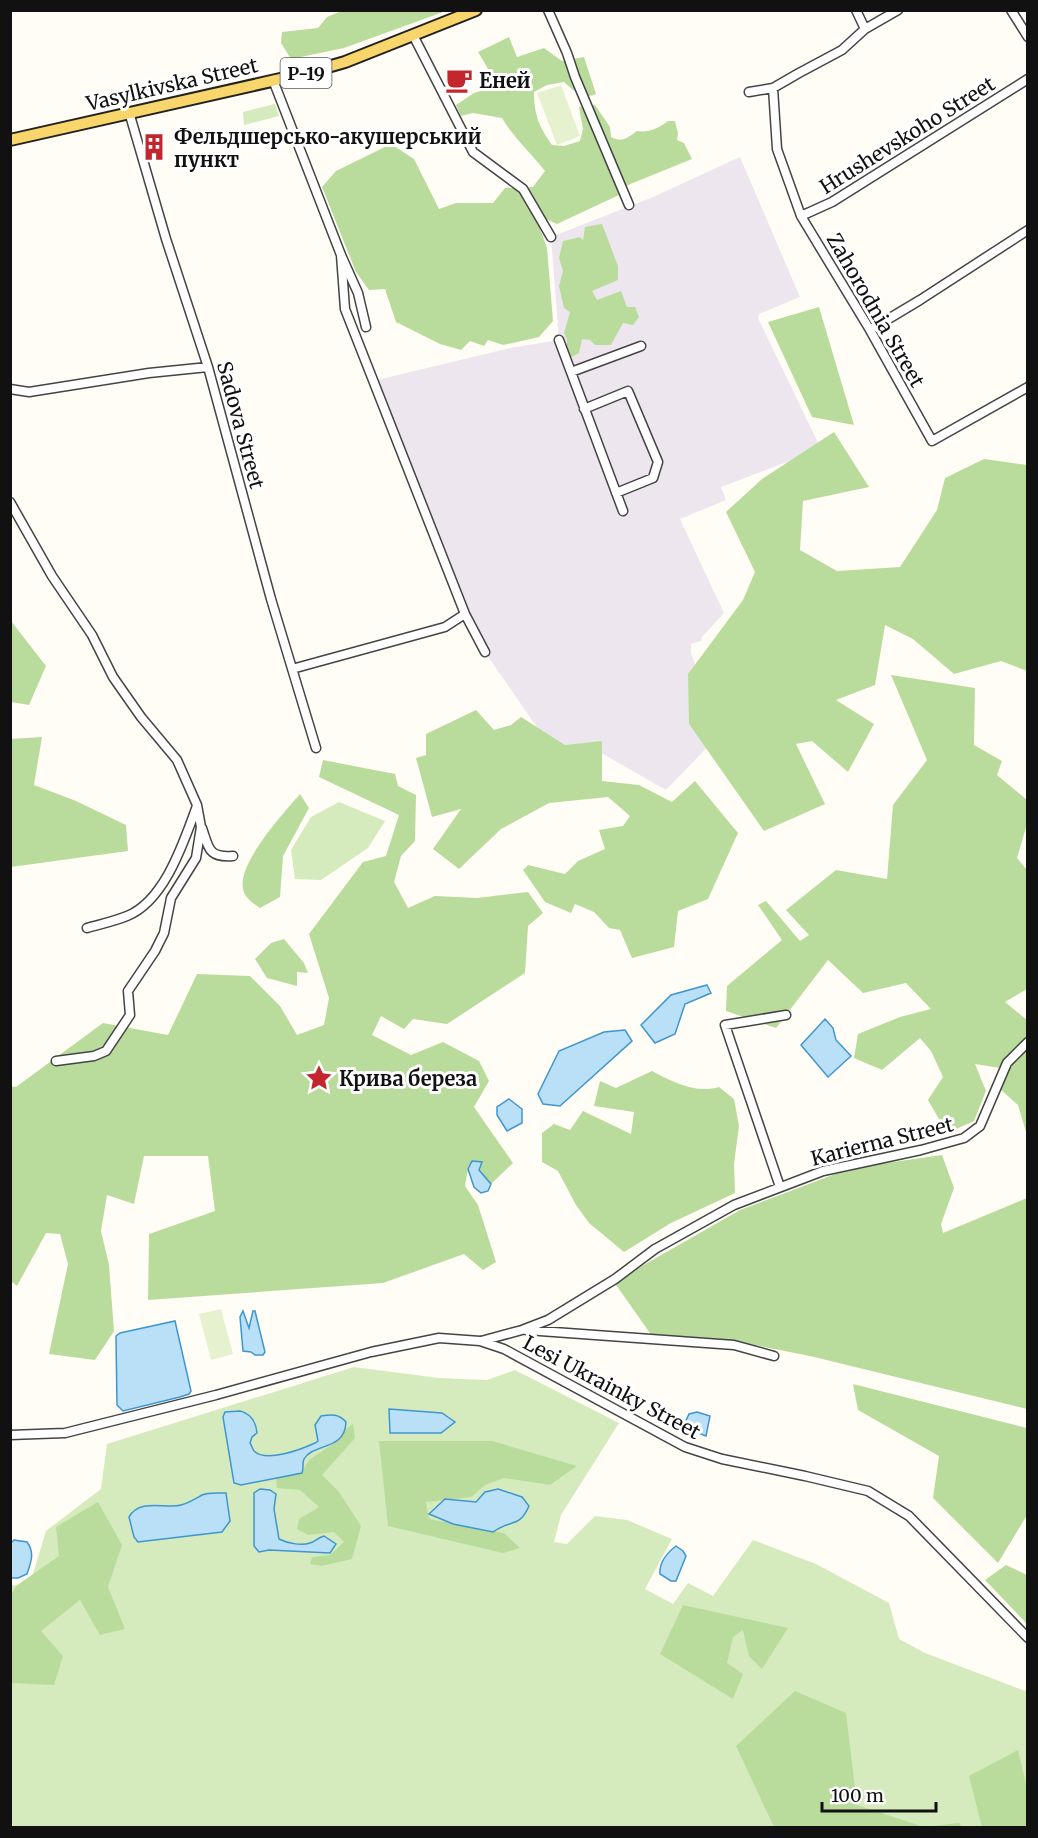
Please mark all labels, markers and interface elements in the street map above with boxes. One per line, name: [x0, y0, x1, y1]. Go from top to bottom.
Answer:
street label: Vasylkivska Street: [83, 52, 260, 116]
road number: Р-19: [280, 58, 332, 88]
cafe icon: Еней: [444, 65, 474, 95]
place label: Еней: [479, 68, 531, 93]
street label: Hrushevskoho Street: [815, 71, 999, 199]
place label: Фельдшерсько-акушерський пункт: [174, 124, 482, 172]
building icon: Фельдшерсько-акушерський пункт: [139, 132, 169, 162]
street label: Zahorodnia Street: [822, 228, 930, 392]
street label: Sadova Street: [212, 359, 270, 492]
place icon: Крива береза: [304, 1063, 334, 1093]
place label: Крива береза: [339, 1066, 477, 1091]
street label: Karierna Street: [808, 1111, 956, 1171]
street label: Lesi Ukrainky Street: [519, 1330, 705, 1444]
scale bar: [822, 1775, 936, 1813]
text: 100 m: [831, 1784, 884, 1807]

